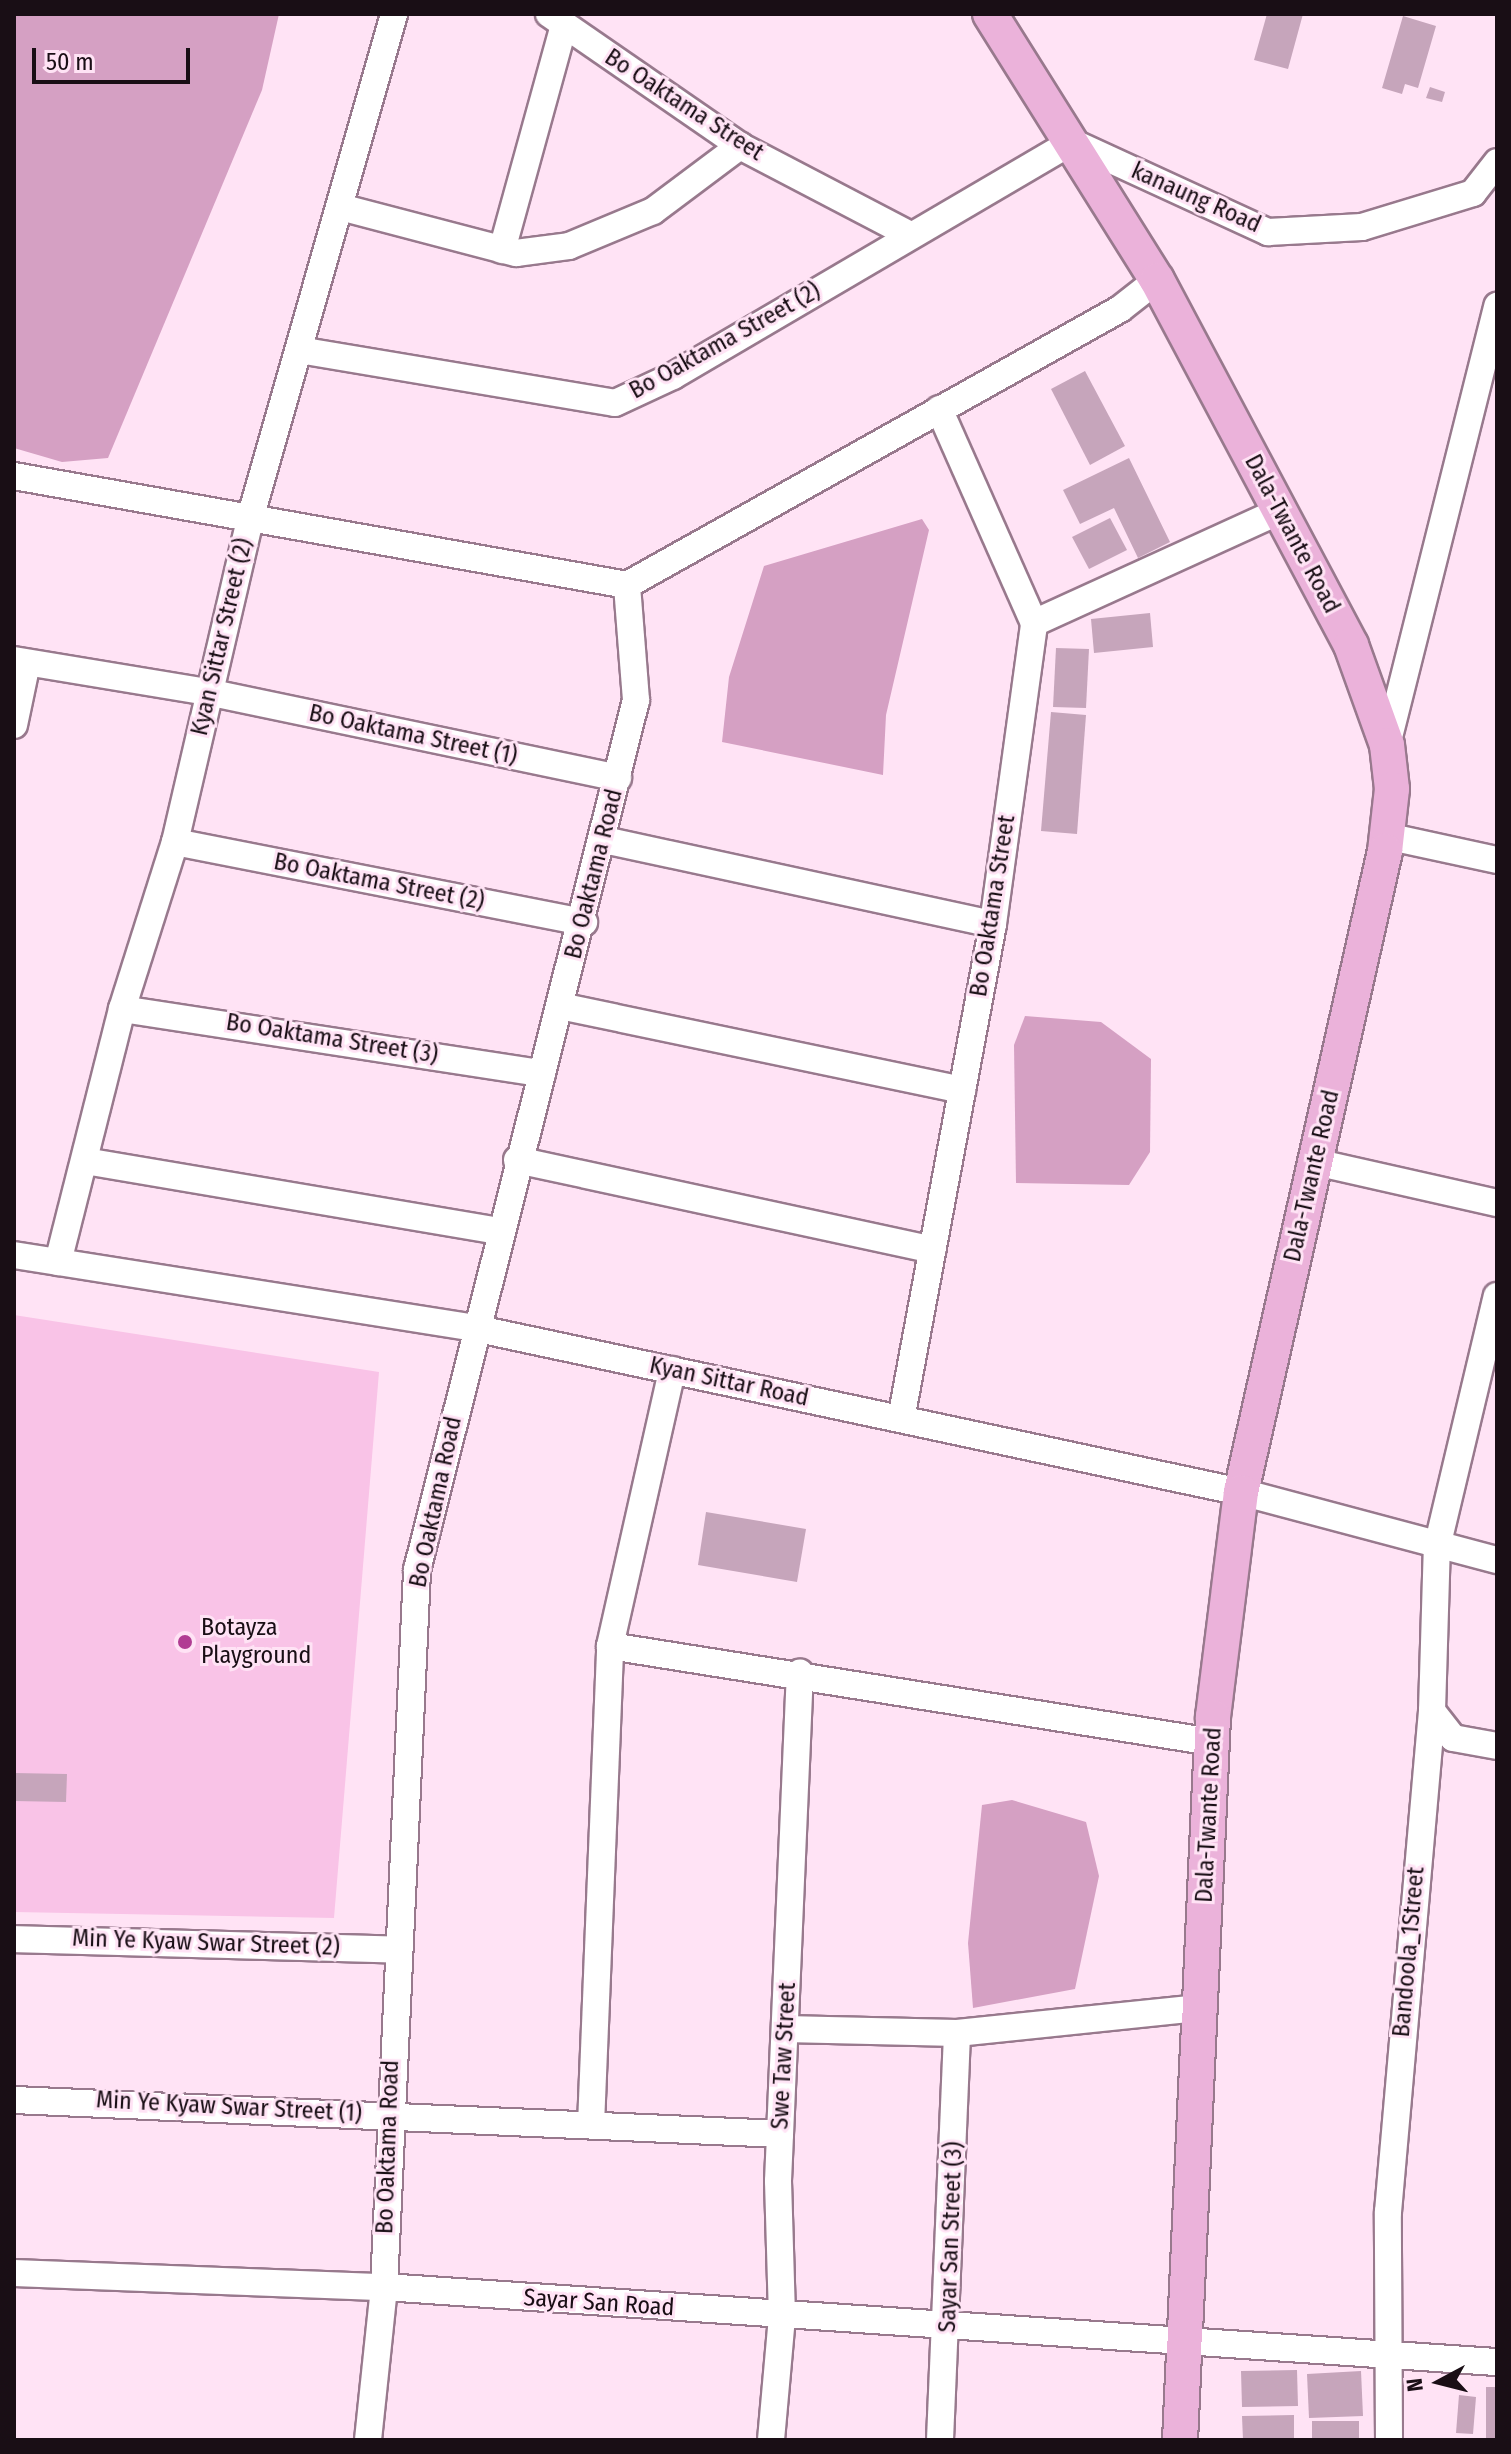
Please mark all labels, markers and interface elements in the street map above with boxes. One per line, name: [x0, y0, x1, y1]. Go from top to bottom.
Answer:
scale bar: [36, 32, 194, 82]
street label: Bo Oaktama Street: [599, 43, 769, 167]
text: 50 m: [46, 48, 94, 76]
street label: kanaung Road: [1127, 157, 1265, 239]
street label: Bo Oaktama Street (2): [624, 277, 826, 405]
street label: Dala-Twante Road: [1238, 450, 1346, 618]
street label: Kyan Sittar Street (2): [185, 536, 259, 738]
street label: Bo Oaktama Street (1): [306, 699, 520, 771]
street label: Bo Oaktama Road: [559, 786, 629, 962]
street label: Bo Oaktama Street: [964, 813, 1022, 999]
street label: Bo Oaktama Street (2): [271, 847, 487, 917]
street label: Bo Oaktama Street (3): [224, 1008, 440, 1070]
street label: Dala-Twante Road: [1278, 1087, 1346, 1265]
street label: Kyan Sittar Road: [647, 1351, 811, 1413]
street label: Bo Oaktama Road: [404, 1414, 468, 1590]
place label: Botayza Playground: [201, 1614, 311, 1670]
marker: Botayza Playground: [176, 1633, 194, 1651]
street label: Dala-Twante Road: [1190, 1727, 1228, 1903]
street label: Bandoola_1Street: [1387, 1866, 1431, 2038]
street label: Min Ye Kyaw Swar Street (2): [72, 1924, 340, 1962]
street label: Swe Taw Street: [766, 1982, 802, 2130]
street label: Bo Oaktama Road: [371, 2059, 405, 2235]
street label: Min Ye Kyaw Swar Street (1): [95, 2086, 363, 2128]
street label: Sayar San Street (3): [933, 2141, 969, 2333]
street label: Sayar San Road: [523, 2283, 675, 2323]
north arrow: [1399, 2342, 1479, 2422]
text: N: [1400, 2377, 1429, 2393]

